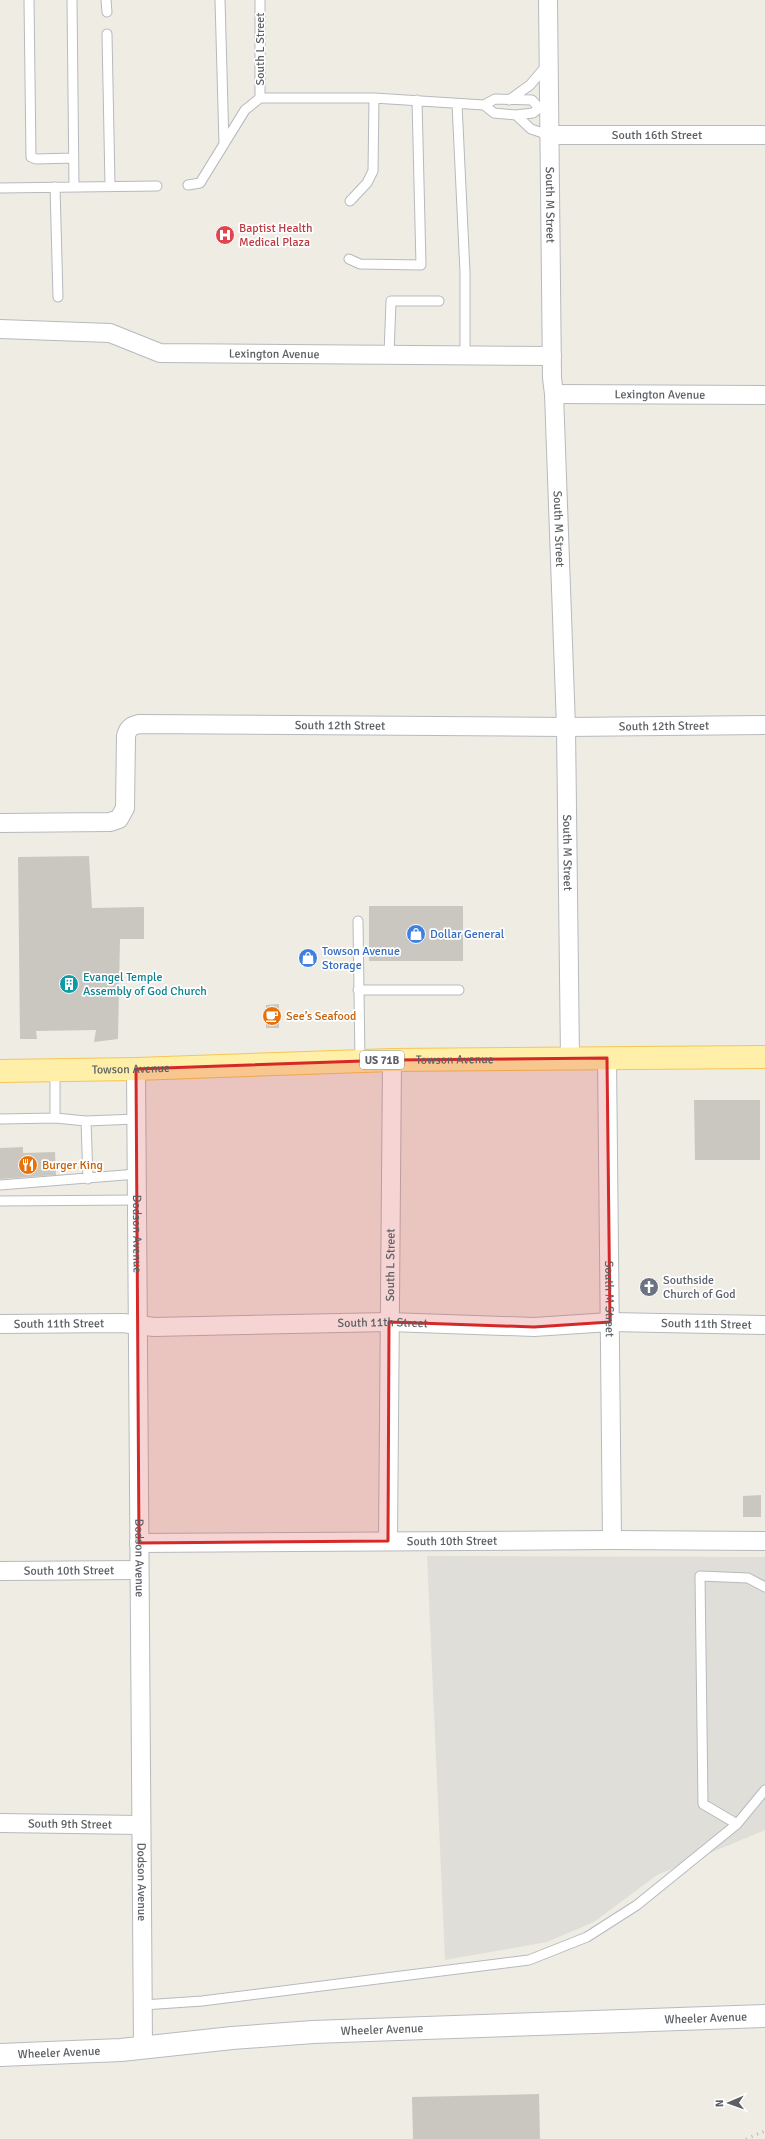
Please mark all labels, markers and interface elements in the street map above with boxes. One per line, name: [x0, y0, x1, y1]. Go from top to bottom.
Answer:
street label: South L Street: [253, 13, 268, 85]
street label: South 16th Street: [612, 128, 702, 143]
street label: South M Street: [542, 167, 558, 243]
place label: Baptist Health Medical Plaza: [239, 221, 313, 250]
hospital icon: Baptist Health Medical Plaza: [214, 224, 236, 246]
street label: Lexington Avenue: [229, 347, 320, 362]
street label: Lexington Avenue: [615, 387, 705, 403]
street label: South M Street: [549, 490, 567, 567]
street label: South 12th Street: [295, 718, 385, 734]
street label: South 12th Street: [619, 719, 709, 734]
street label: South M Street: [559, 814, 575, 891]
shop icon: Dollar General: [405, 923, 427, 945]
place label: Dollar General: [430, 927, 505, 942]
place label: Towson Avenue Storage: [322, 944, 400, 973]
shop icon: Towson Avenue Storage: [297, 947, 319, 969]
place label: Evangel Temple Assembly of God Church: [83, 970, 207, 999]
building icon: Evangel Temple Assembly of God Church: [58, 973, 80, 995]
cafe icon: See’s Seafood: [261, 1005, 283, 1027]
place label: See’s Seafood: [286, 1009, 356, 1024]
road number: US 71B: [360, 1051, 404, 1069]
street label: Towson Avenue: [416, 1052, 494, 1068]
street label: Towson Avenue: [92, 1061, 170, 1078]
restaurant icon: Burger King: [17, 1154, 39, 1176]
place label: Burger King: [42, 1158, 103, 1173]
street label: Dodson Avenue: [129, 1195, 144, 1273]
street label: South L Street: [383, 1228, 399, 1302]
street label: South M Street: [601, 1261, 617, 1337]
place label: Southside Church of God: [663, 1273, 736, 1302]
church icon: Southside Church of God: [638, 1276, 660, 1298]
street label: South 11th Street: [337, 1315, 428, 1331]
street label: South 11th Street: [14, 1316, 104, 1332]
street label: South 11th Street: [661, 1316, 752, 1333]
street label: Dodson Avenue: [131, 1519, 147, 1597]
street label: South 10th Street: [407, 1534, 497, 1549]
street label: South 10th Street: [24, 1563, 114, 1579]
street label: South 9th Street: [28, 1816, 112, 1833]
street label: Dodson Avenue: [134, 1843, 149, 1921]
street label: Wheeler Avenue: [664, 2010, 747, 2028]
street label: Wheeler Avenue: [340, 2021, 424, 2039]
street label: Wheeler Avenue: [17, 2044, 101, 2062]
north arrow: [709, 2083, 749, 2123]
text: N: [713, 2099, 726, 2107]

